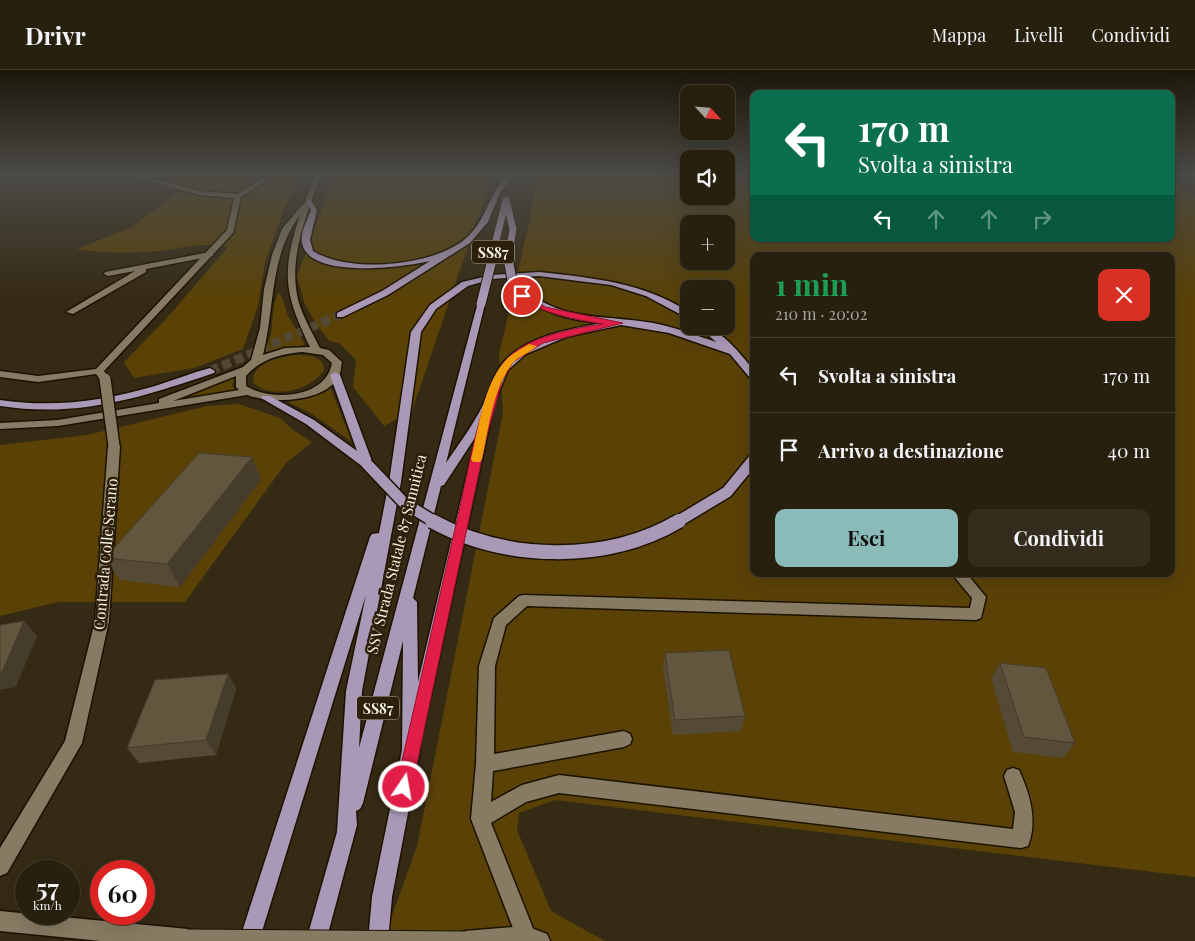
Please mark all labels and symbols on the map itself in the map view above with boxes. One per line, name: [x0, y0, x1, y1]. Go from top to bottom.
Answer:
north arrow: [680, 85, 735, 140]
road number: SS87: [472, 240, 514, 263]
pin: [501, 275, 543, 317]
street label: SSV Strada Statale 87 Sannitica: [361, 452, 431, 656]
street label: Contrada Colle Serano: [88, 477, 122, 631]
road number: SS87: [357, 696, 399, 720]
position arrow: [377, 760, 429, 812]
speed limit sign: 60: [90, 860, 155, 925]

